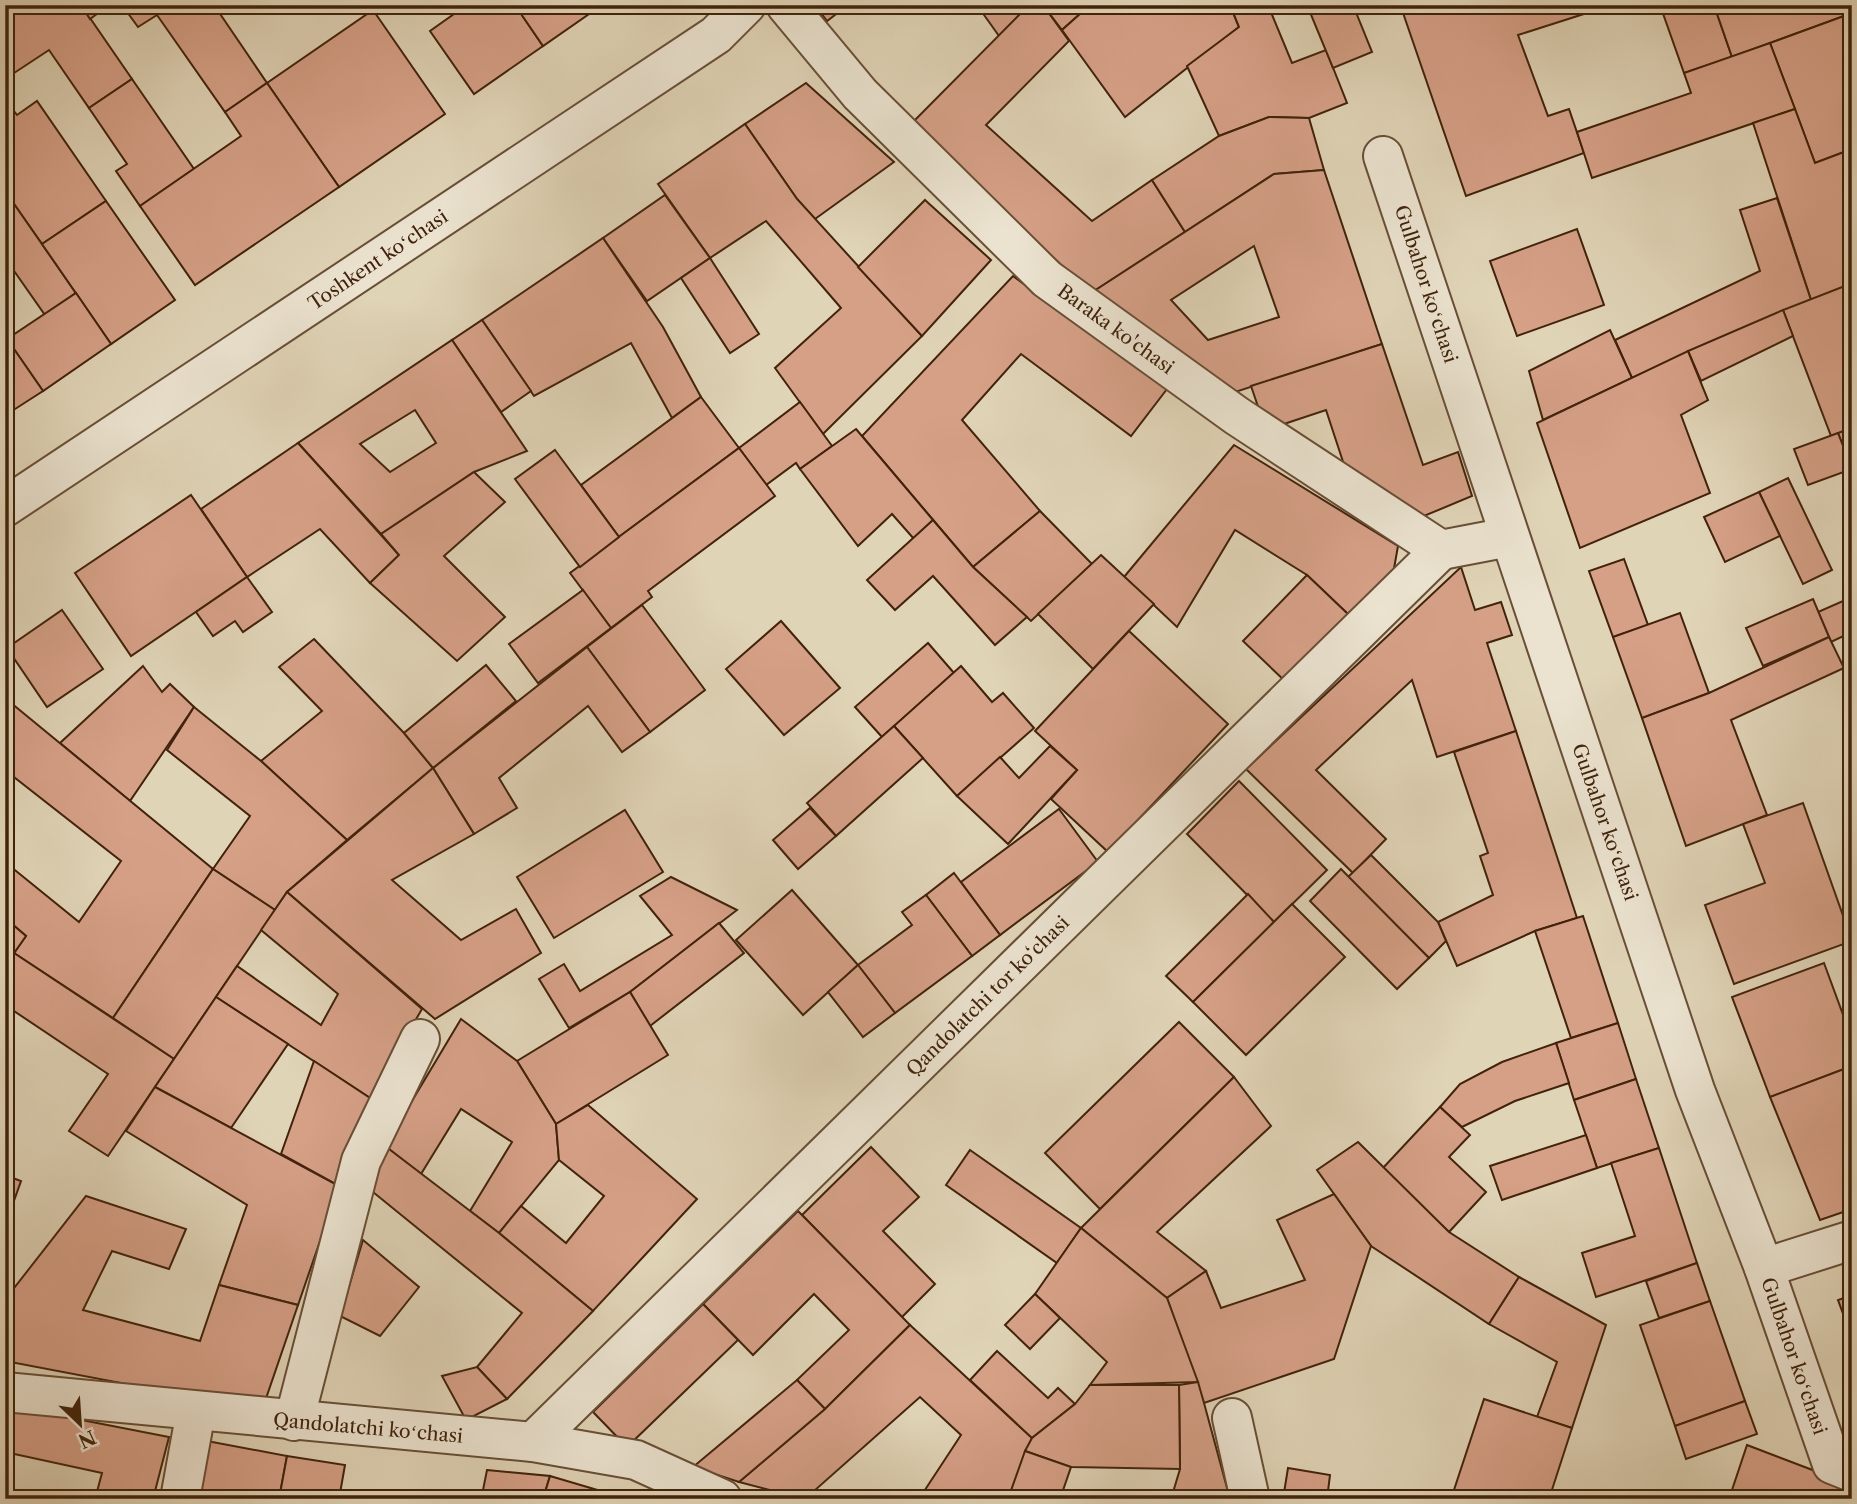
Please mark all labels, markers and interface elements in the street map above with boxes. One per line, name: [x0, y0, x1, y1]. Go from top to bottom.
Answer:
street label: Gulbahor koʻchasi: [1390, 202, 1462, 366]
street label: Toshkent koʻchasi: [304, 205, 452, 315]
street label: Baraka ko'chasi: [1053, 279, 1179, 379]
street label: Gulbahor koʻchasi: [1567, 740, 1643, 904]
street label: Qandolatchi tor ko‘chasi: [901, 910, 1074, 1081]
street label: Gulbahor koʻchasi: [1756, 1274, 1832, 1438]
north arrow: [46, 1388, 116, 1458]
street label: Qandolatchi koʻchasi: [272, 1408, 464, 1448]
text: N: [75, 1425, 99, 1453]

